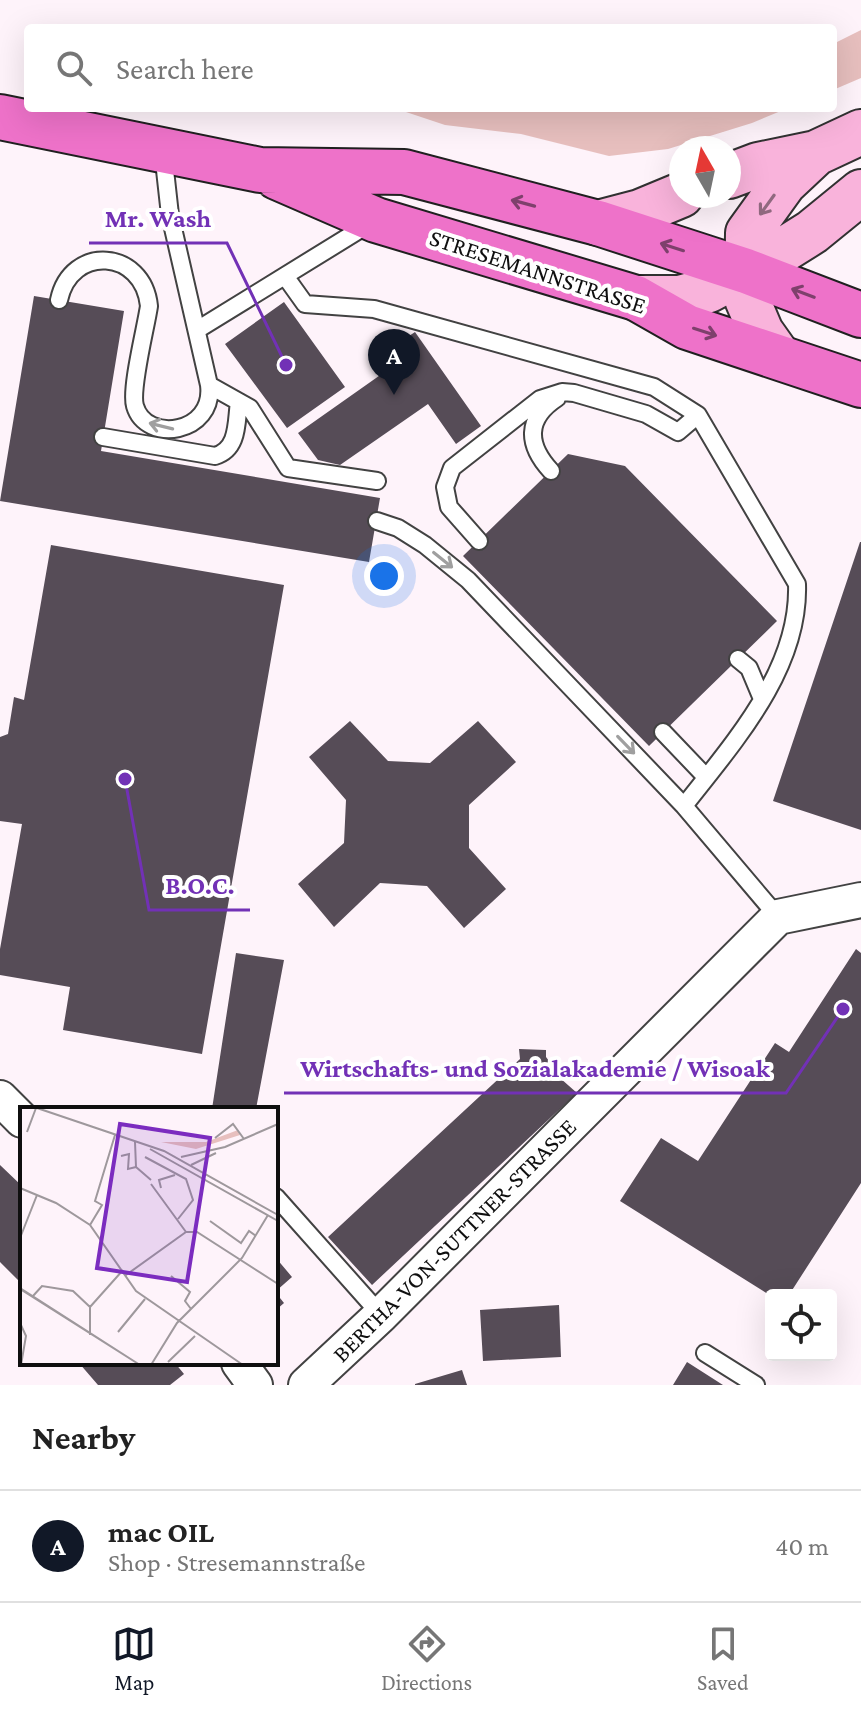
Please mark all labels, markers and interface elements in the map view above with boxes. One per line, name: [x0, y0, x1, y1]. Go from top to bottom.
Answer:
search box: [24, 24, 837, 112]
icon: search: [52, 46, 96, 90]
text: Search here: [116, 52, 254, 85]
north arrow: [669, 136, 741, 208]
callout: Mr. Wash: [89, 193, 227, 243]
one-way arrow: [510, 194, 536, 209]
one-way arrow: [759, 194, 776, 215]
text: Mr. Wash: [105, 204, 211, 233]
street label: STRESEMANNSTRASSE: [427, 223, 649, 319]
one-way arrow: [660, 239, 685, 253]
one-way arrow: [791, 285, 816, 299]
one-way arrow: [692, 326, 717, 341]
pin: A: [368, 329, 420, 395]
one-way arrow: [149, 418, 175, 433]
one-way arrow: [432, 551, 453, 569]
your location: [364, 556, 404, 596]
one-way arrow: [616, 735, 635, 755]
callout: B.O.C.: [149, 860, 250, 910]
text: B.O.C.: [165, 871, 235, 900]
callout: Wirtschafts- und Sozialakademie / Wisoak: [284, 1043, 786, 1093]
text: Wirtschafts- und Sozialakademie / Wisoak: [299, 1054, 771, 1083]
inset map: [20, 1107, 278, 1365]
street label: BERTHA-VON-SUTTNER-STRASSE: [327, 1113, 581, 1367]
map controls: [765, 1289, 837, 1361]
button: locate: [765, 1289, 837, 1361]
text: Nearby: [32, 1419, 135, 1456]
text: mac OIL: [108, 1515, 214, 1548]
text: A: [50, 1532, 66, 1561]
text: 40 m: [775, 1532, 829, 1561]
text: Shop · Stresemannstraße: [108, 1548, 366, 1577]
tab: Map: [112, 1622, 156, 1695]
tab: Directions: [381, 1622, 472, 1695]
tab: Saved: [697, 1622, 749, 1695]

